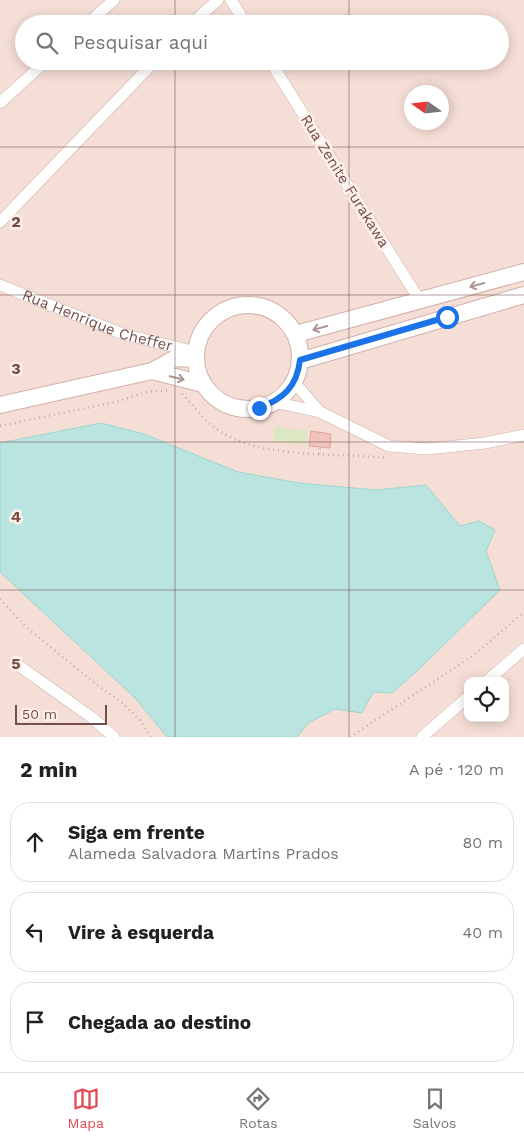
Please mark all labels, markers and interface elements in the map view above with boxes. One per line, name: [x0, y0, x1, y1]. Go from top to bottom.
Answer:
search box: [15, 15, 509, 70]
icon: search: [33, 29, 61, 57]
text: Pesquisar aqui: [73, 31, 208, 54]
north arrow: [404, 85, 449, 130]
street label: Rua Zenite Furakawa: [297, 111, 393, 251]
text: 2: [11, 212, 21, 231]
one-way arrow: [469, 281, 485, 291]
street label: Rua Henrique Cheffer: [20, 286, 174, 355]
route start: [436, 306, 459, 329]
one-way arrow: [313, 323, 329, 333]
text: 3: [11, 359, 21, 378]
one-way arrow: [169, 374, 185, 383]
route end: [248, 397, 271, 420]
text: 4: [11, 507, 21, 526]
text: 5: [11, 654, 21, 673]
map controls: [464, 677, 509, 722]
button: locate: [464, 677, 509, 722]
scale bar: [15, 702, 108, 725]
text: 50 m: [22, 706, 57, 722]
text: 2 min: [20, 757, 77, 782]
text: A pé · 120 m: [409, 760, 504, 779]
text: Siga em frente: [68, 821, 205, 844]
icon: ahead: [21, 828, 49, 856]
text: 80 m: [462, 833, 503, 852]
text: Alameda Salvadora Martins Prados: [68, 844, 339, 863]
icon: left: [21, 918, 49, 946]
text: Vire à esquerda: [68, 921, 214, 944]
text: 40 m: [463, 923, 503, 942]
icon: arrive: [21, 1008, 49, 1036]
text: Chegada ao destino: [68, 1011, 251, 1034]
tab: Mapa: [68, 1085, 104, 1131]
tab: Rotas: [239, 1085, 278, 1131]
tab: Salvos: [413, 1085, 456, 1131]

